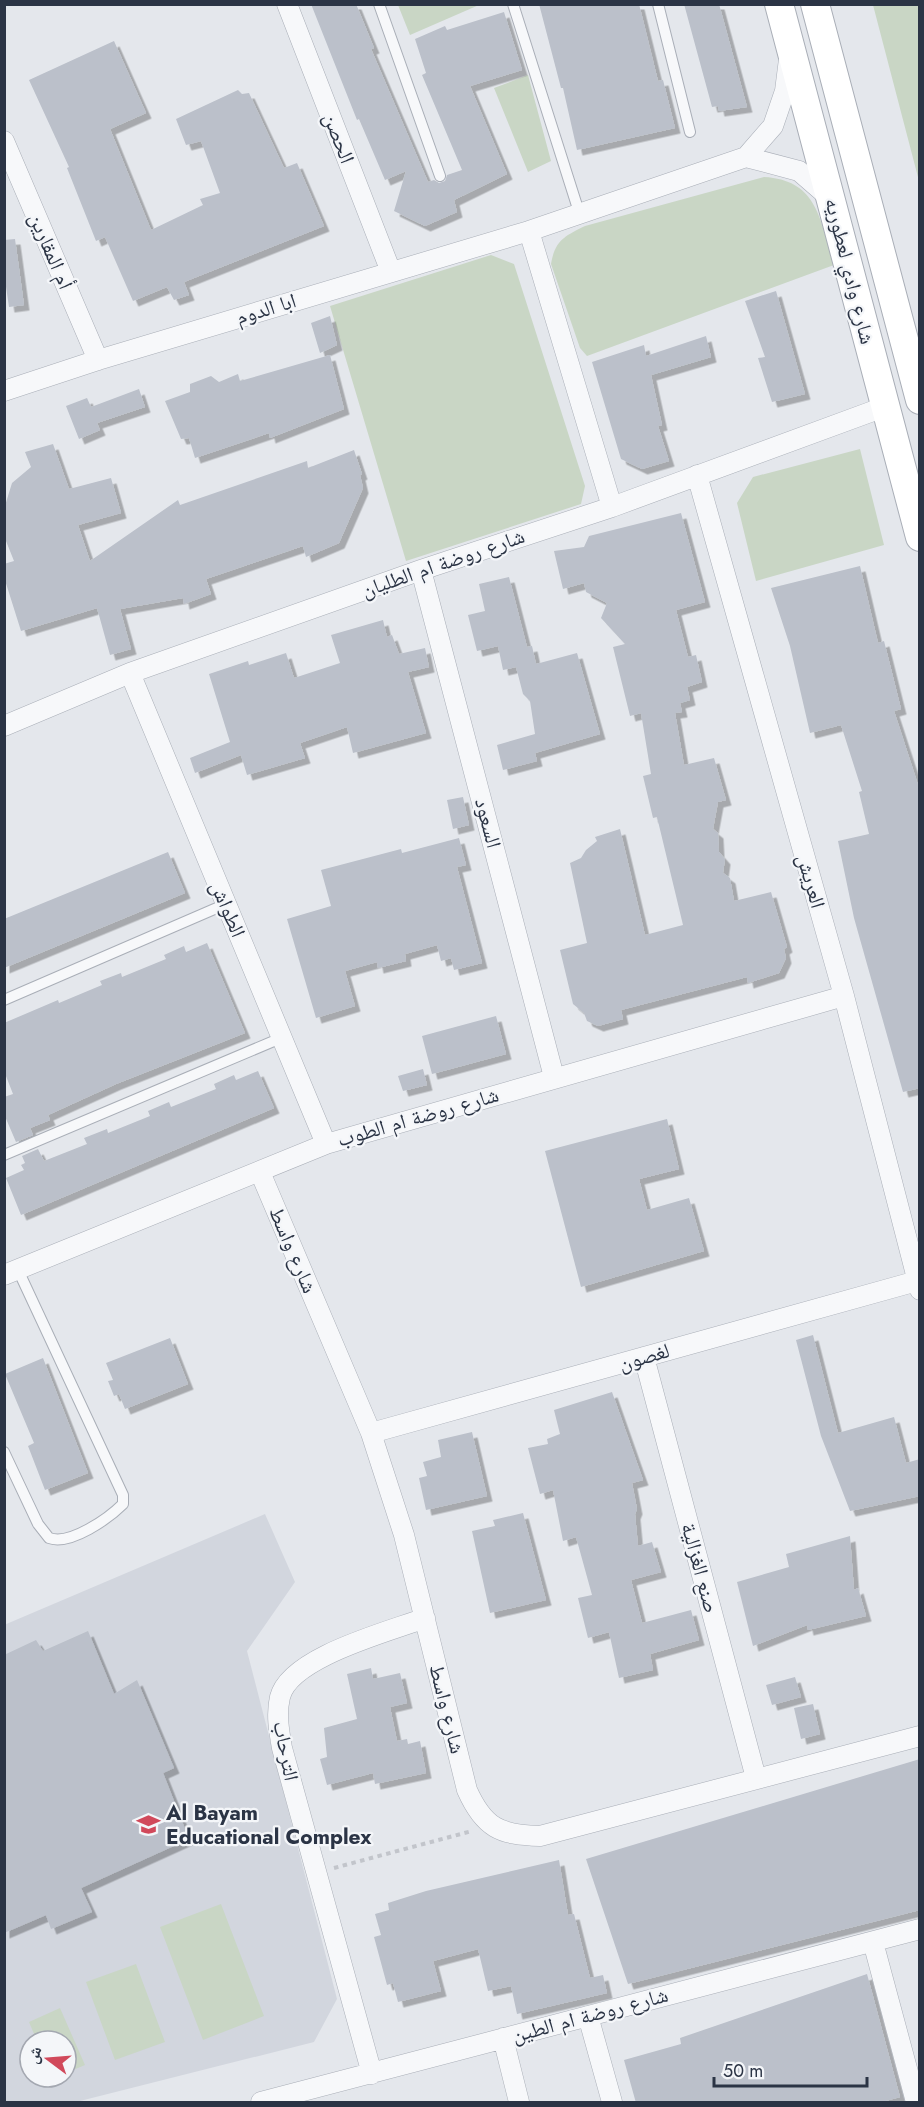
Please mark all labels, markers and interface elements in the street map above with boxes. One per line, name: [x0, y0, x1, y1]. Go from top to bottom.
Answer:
street label: الحصن: [316, 108, 362, 168]
street label: شارع وادي لعطوريه: [816, 195, 883, 348]
street label: أم المقارين: [21, 208, 81, 294]
street label: ابا الدوم: [232, 286, 300, 332]
street label: شارع روضة ام الطليان: [357, 521, 529, 605]
street label: السعود: [467, 795, 509, 851]
street label: العريش: [789, 850, 833, 912]
street label: الطواش: [203, 876, 253, 942]
street label: شارع روضة ام الطوب: [334, 1080, 502, 1154]
street label: شارع واسط: [261, 1202, 325, 1298]
street label: لغصون: [615, 1335, 673, 1379]
street label: صنع الغزالية: [674, 1520, 726, 1616]
street label: شارع واسط: [421, 1661, 473, 1757]
street label: الترحاب: [266, 1719, 306, 1783]
place label: Al Bayam Educational Complex: [165, 1798, 372, 1852]
school or university icon: Al Bayam Educational Complex: [135, 1812, 161, 1838]
street label: شارع روضة ام الطين: [509, 1980, 671, 2050]
north arrow: [18, 2029, 78, 2089]
text: ش: [21, 2044, 47, 2066]
scale bar: [714, 2050, 867, 2088]
text: 50 m: [723, 2058, 763, 2084]

